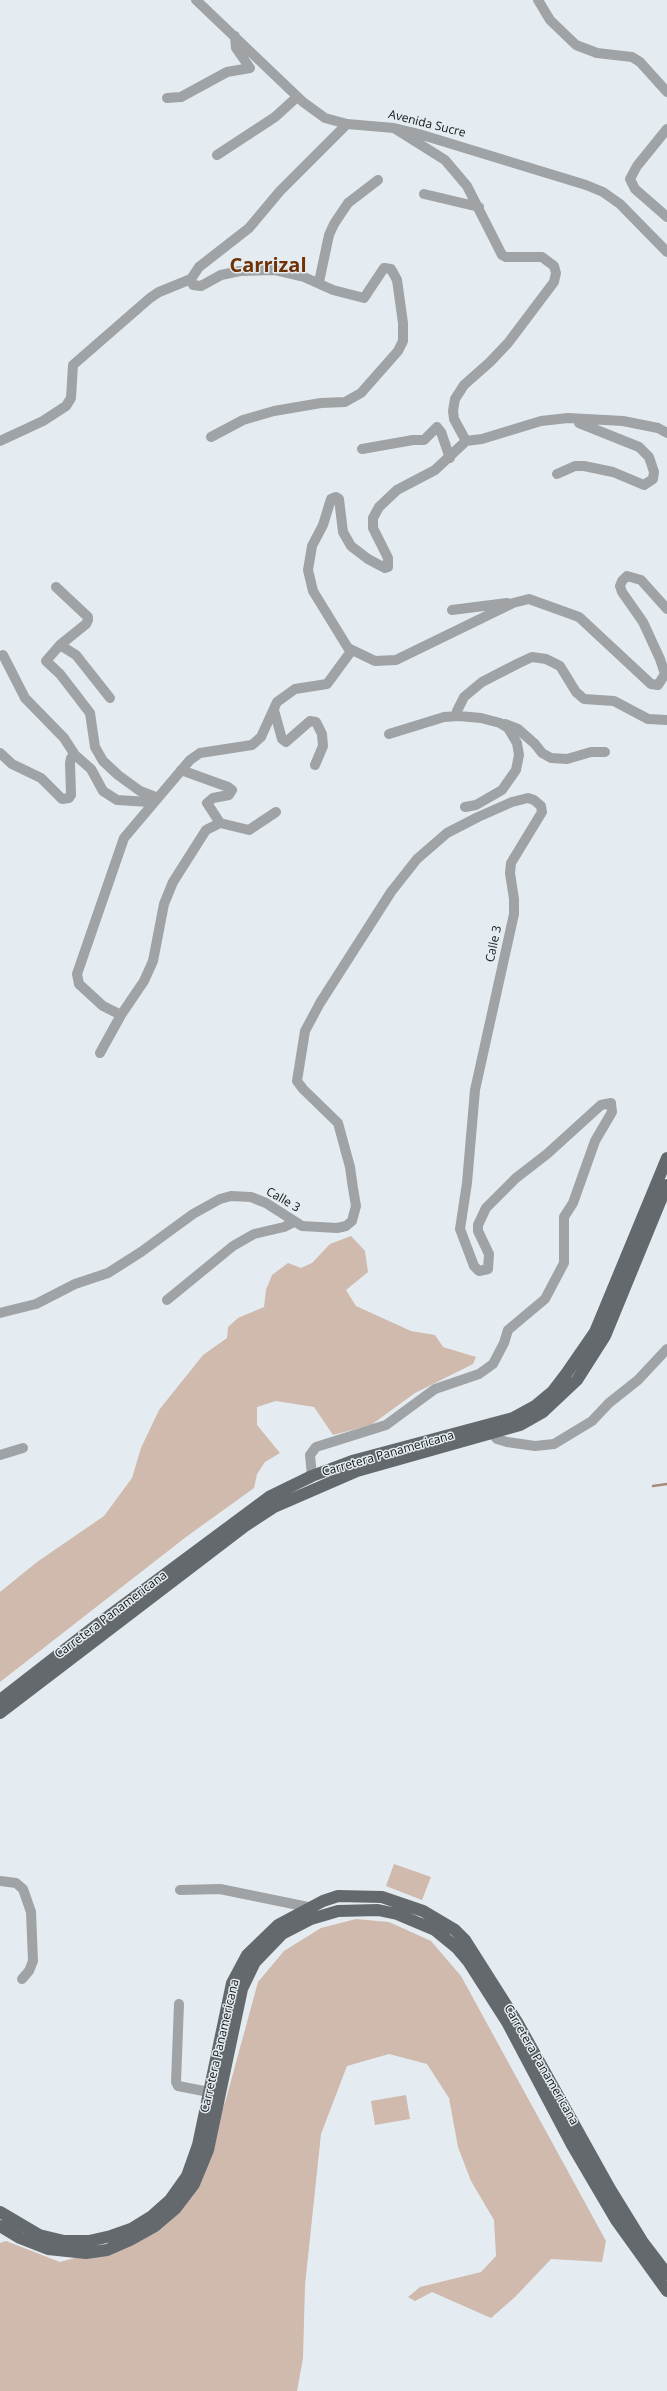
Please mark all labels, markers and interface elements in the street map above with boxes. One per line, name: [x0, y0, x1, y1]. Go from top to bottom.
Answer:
street label: Avenida Sucre: [387, 107, 467, 141]
district label: Carrizal: [229, 254, 307, 278]
street label: Calle 3: [483, 924, 505, 964]
street label: Calle 3: [263, 1185, 303, 1215]
street label: Carretera Panamericana: [320, 1428, 456, 1480]
street label: Carretera Panamericana: [52, 1568, 170, 1662]
street label: Carretera Panamericana: [198, 1978, 242, 2114]
street label: Carretera Panamericana: [501, 2002, 581, 2128]

